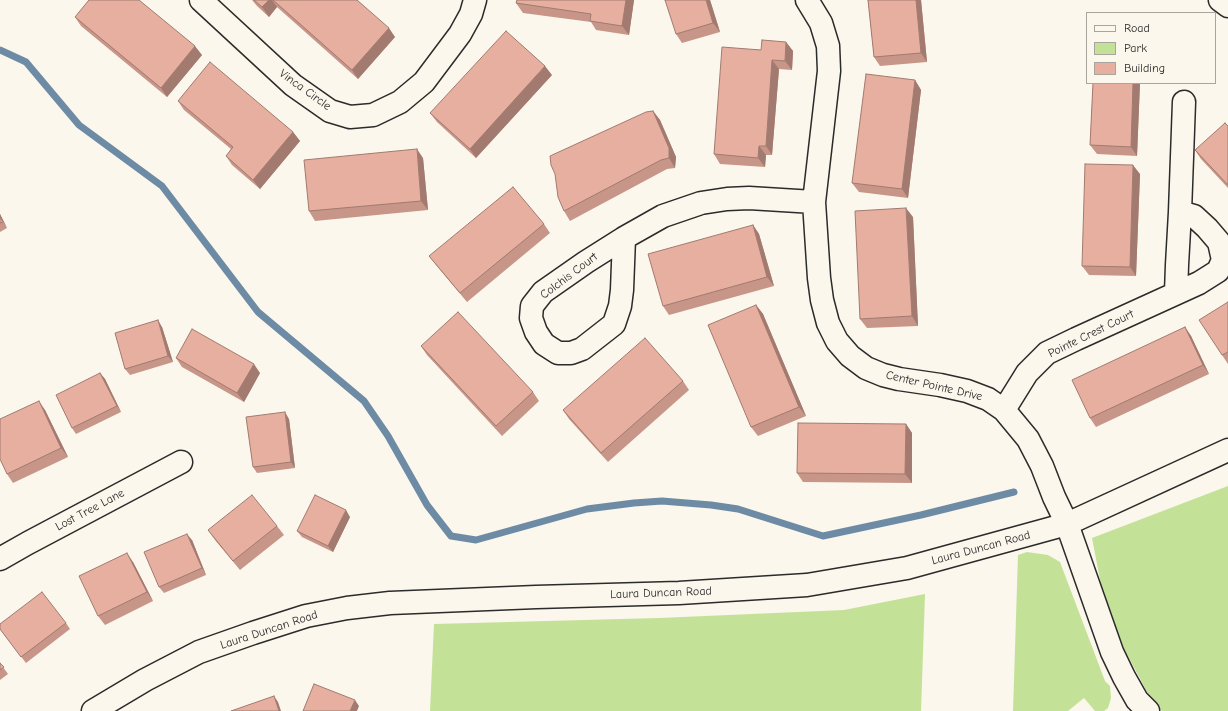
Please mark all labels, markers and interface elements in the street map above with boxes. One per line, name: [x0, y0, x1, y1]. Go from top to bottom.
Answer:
legend: [1086, 12, 1216, 84]
text: Road: [1124, 21, 1150, 35]
text: Park: [1124, 41, 1147, 55]
text: Building: [1124, 61, 1165, 75]
street label: Vinca Circle: [276, 66, 334, 114]
street label: Colchis Court: [537, 250, 601, 302]
street label: Pointe Crest Court: [1046, 307, 1136, 361]
street label: Center Pointe Drive: [884, 368, 984, 404]
street label: Lost Tree Lane: [53, 486, 127, 534]
street label: Laura Duncan Road: [930, 528, 1032, 568]
street label: Laura Duncan Road: [610, 584, 712, 602]
street label: Laura Duncan Road: [218, 607, 320, 653]

